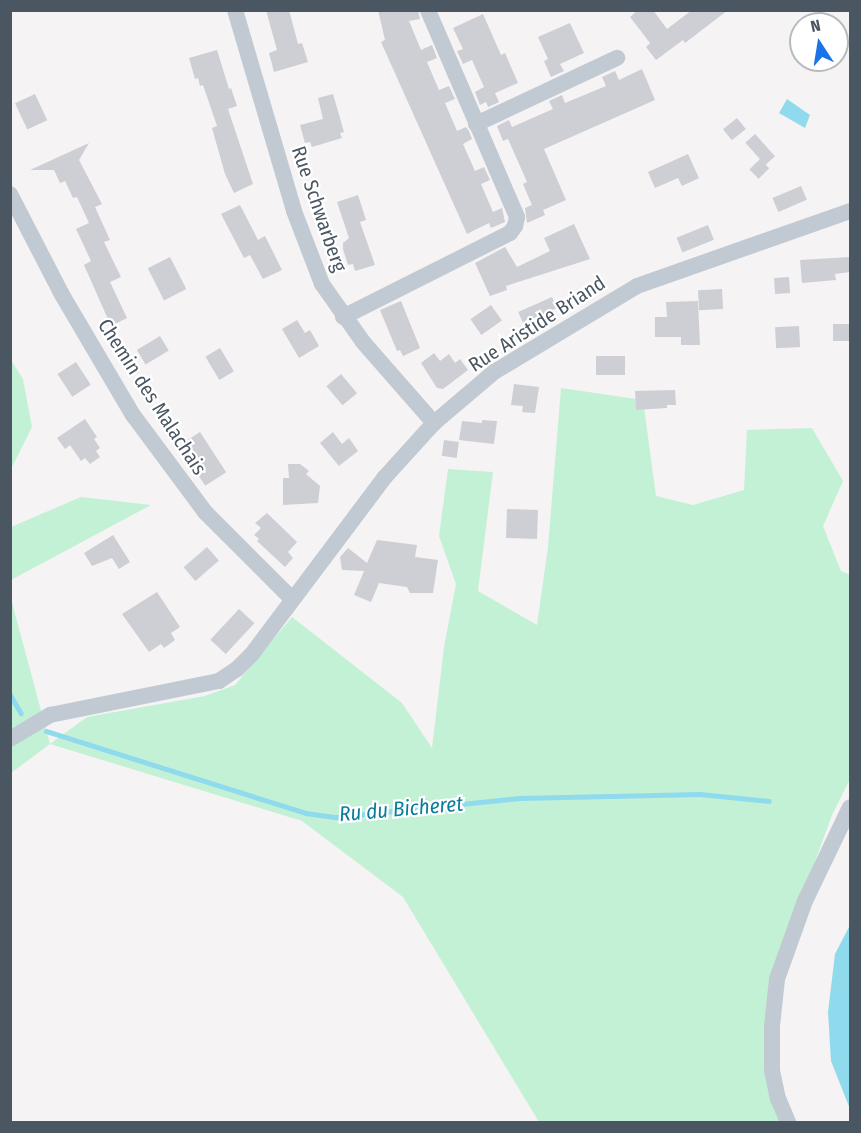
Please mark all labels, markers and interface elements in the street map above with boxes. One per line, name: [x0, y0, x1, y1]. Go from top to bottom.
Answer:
north arrow: [789, 12, 849, 72]
text: N: [809, 16, 822, 36]
street label: Rue Schwarberg: [286, 143, 352, 275]
street label: Rue Aristide Briand: [464, 271, 610, 377]
street label: Chemin des Malachais: [93, 314, 211, 480]
water label: Ru du Bicheret: [338, 791, 464, 827]

